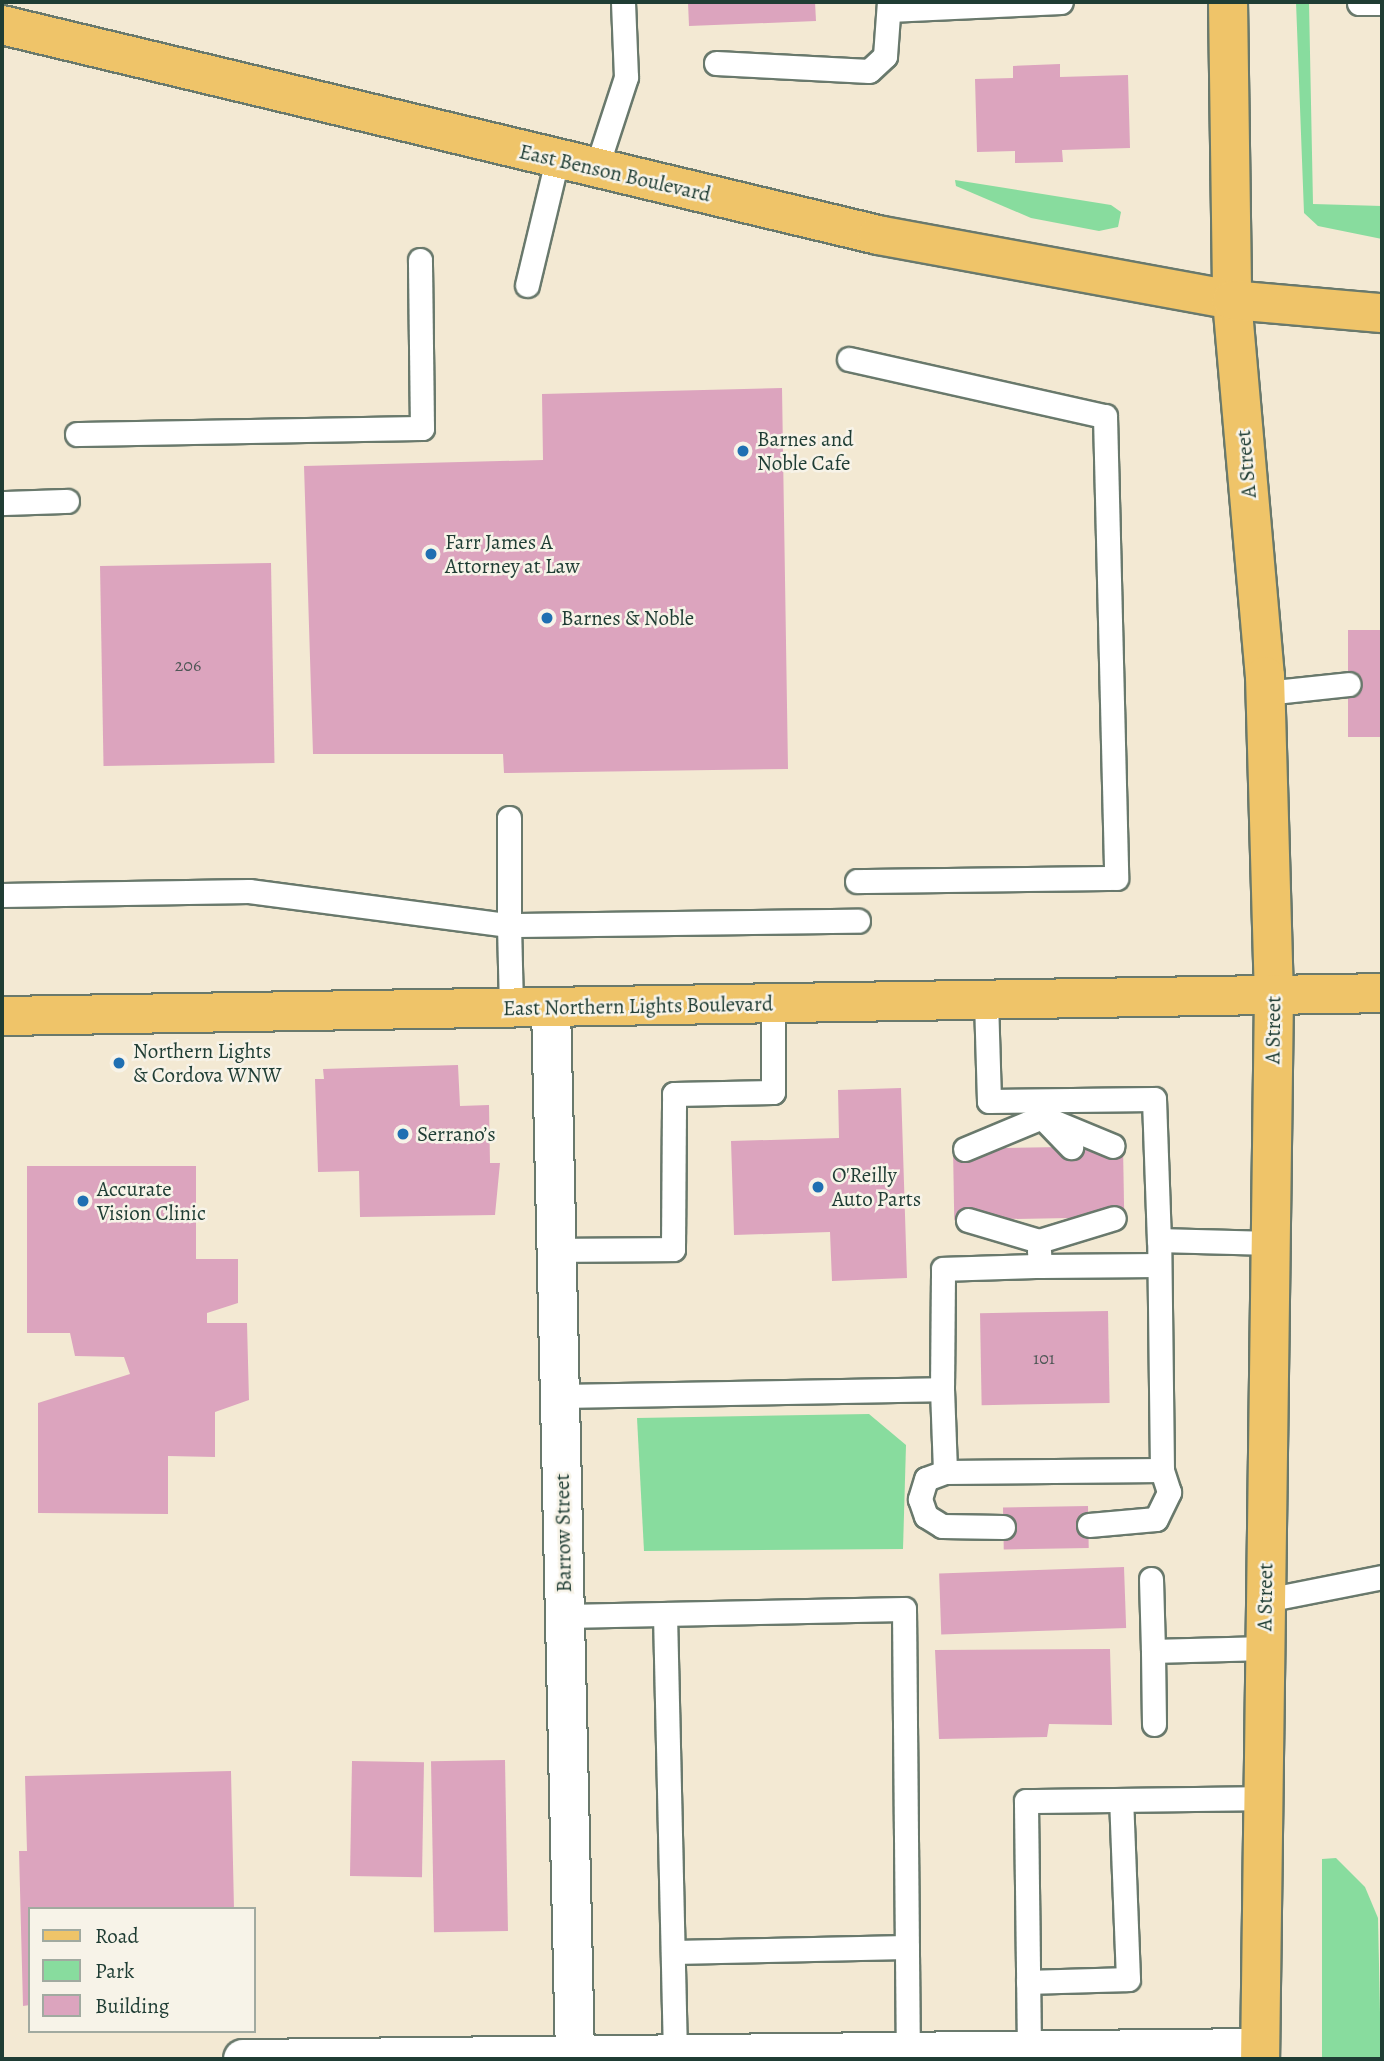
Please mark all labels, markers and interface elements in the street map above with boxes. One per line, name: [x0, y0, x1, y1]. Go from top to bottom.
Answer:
street label: East Benson Boulevard: [517, 139, 713, 207]
place label: Barnes and Noble Cafe: [757, 426, 853, 476]
street label: A Street: [1230, 429, 1262, 499]
marker: Barnes and Noble Cafe: [735, 443, 751, 459]
place label: Farr James A Attorney at Law: [445, 529, 580, 579]
marker: Farr James A Attorney at Law: [423, 546, 439, 562]
place label: Barnes & Noble: [561, 605, 694, 631]
marker: Barnes & Noble: [539, 610, 555, 626]
house number: 206: [175, 654, 201, 676]
street label: East Northern Lights Boulevard: [503, 991, 773, 1021]
street label: A Street: [1260, 996, 1286, 1064]
place label: Northern Lights & Cordova WNW: [133, 1038, 281, 1088]
marker: Northern Lights & Cordova WNW: [111, 1055, 127, 1071]
place label: Serrano’s: [417, 1121, 496, 1147]
marker: Serrano’s: [395, 1126, 411, 1142]
place label: O'Reilly Auto Parts: [832, 1162, 921, 1212]
place label: Accurate Vision Clinic: [97, 1176, 206, 1226]
marker: O'Reilly Auto Parts: [810, 1179, 826, 1195]
marker: Accurate Vision Clinic: [75, 1193, 91, 1209]
house number: 101: [1033, 1347, 1055, 1369]
street label: Barrow Street: [549, 1473, 577, 1593]
street label: A Street: [1252, 1563, 1278, 1631]
legend: [28, 1907, 256, 2033]
text: Road: [95, 1922, 139, 1950]
text: Park: [95, 1957, 134, 1985]
text: Building: [95, 1992, 169, 2020]

